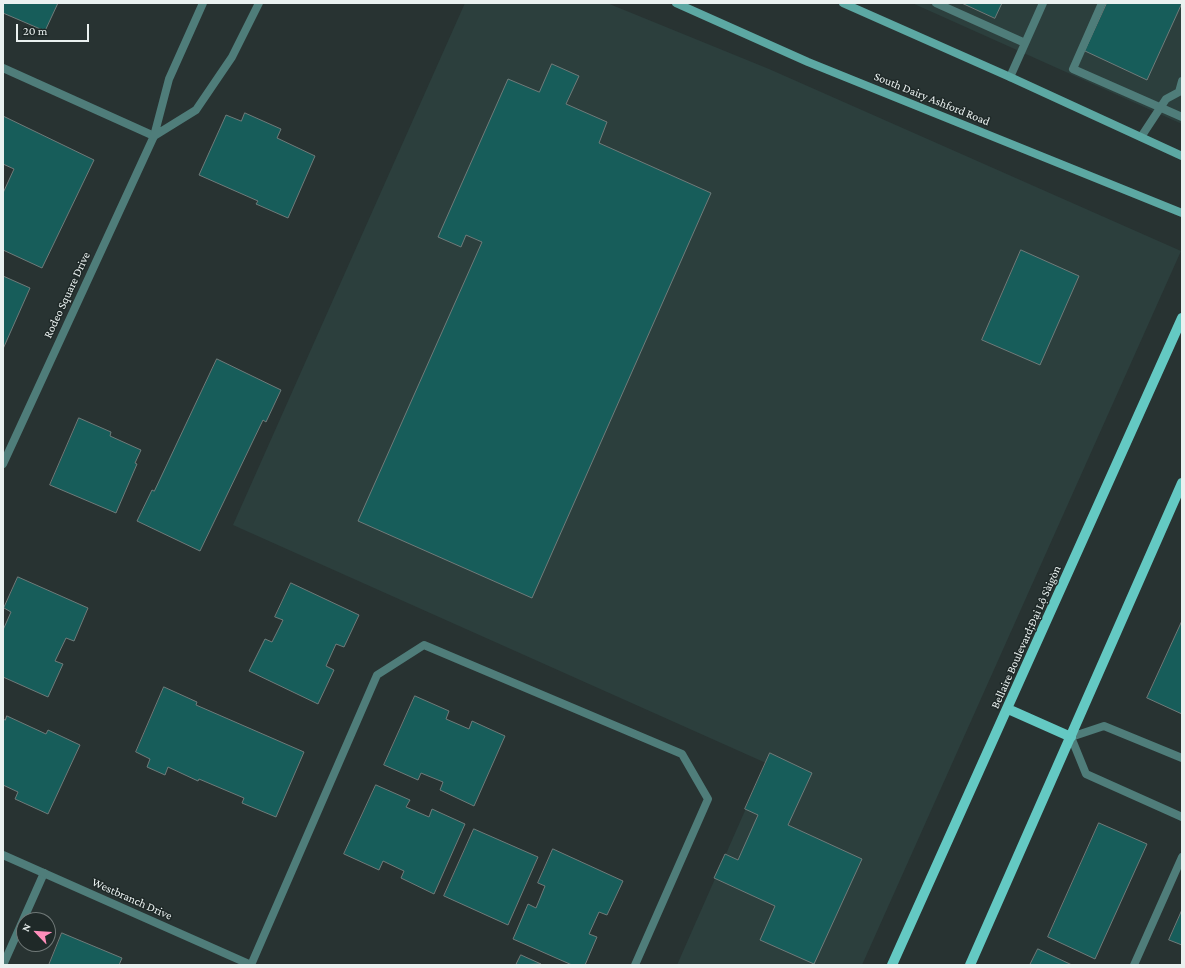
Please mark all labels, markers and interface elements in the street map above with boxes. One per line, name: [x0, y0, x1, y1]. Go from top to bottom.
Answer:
scale bar: [18, 16, 91, 42]
text: 20 m: [23, 24, 47, 38]
street label: South Dairy Ashford Road: [872, 69, 992, 129]
street label: Rodeo Square Drive: [41, 250, 93, 340]
street label: Bellaire Boulevard;Đại Lộ Sàigòn: [988, 563, 1064, 711]
street label: Westbranch Drive: [90, 875, 174, 923]
north arrow: [16, 912, 56, 952]
text: N: [19, 921, 33, 933]

